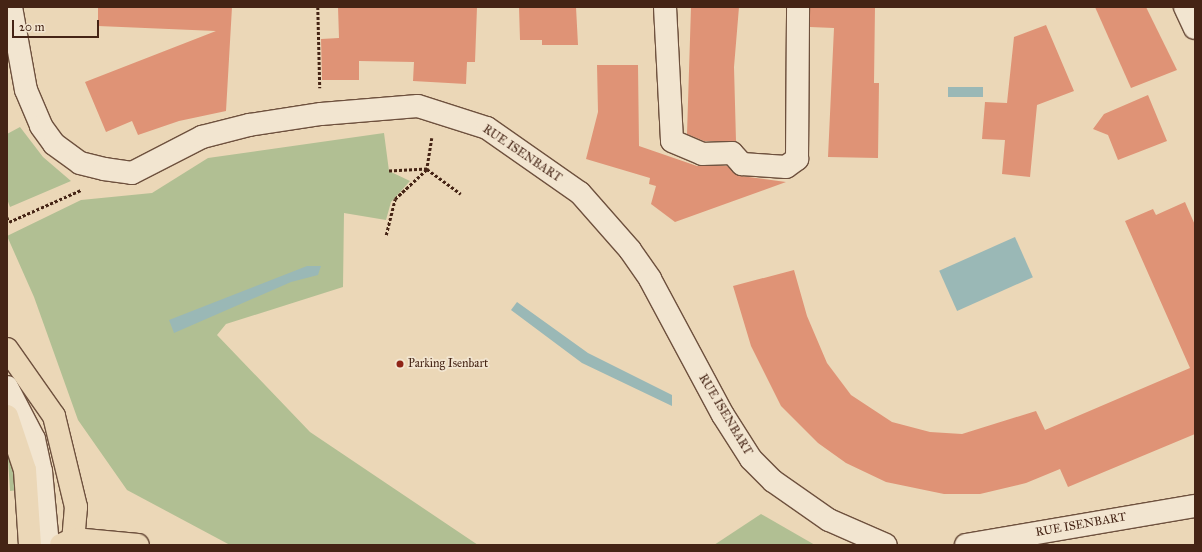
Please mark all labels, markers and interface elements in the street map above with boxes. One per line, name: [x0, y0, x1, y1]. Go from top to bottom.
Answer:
scale bar: [14, 12, 101, 38]
text: 20 m: [19, 20, 45, 34]
street label: RUE ISENBART: [480, 122, 564, 186]
place label: Parking Isenbart: [408, 357, 488, 371]
marker: Parking Isenbart: [395, 359, 405, 369]
street label: RUE ISENBART: [695, 372, 755, 458]
street label: RUE ISENBART: [1034, 510, 1128, 540]

